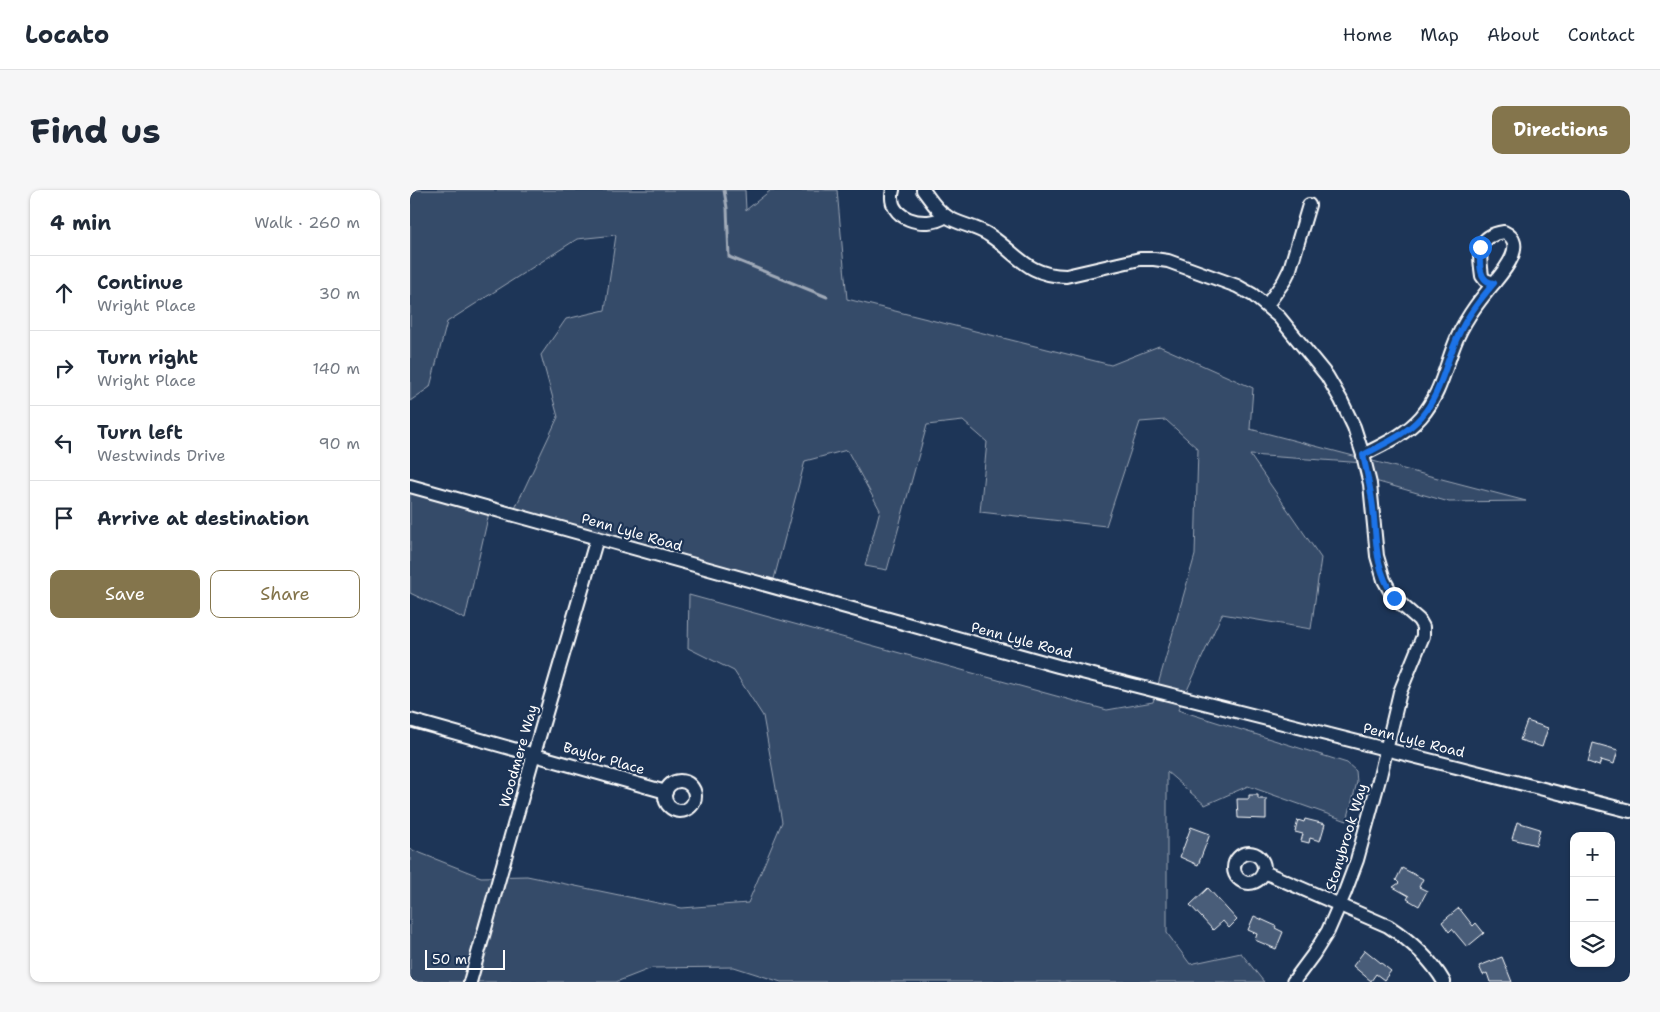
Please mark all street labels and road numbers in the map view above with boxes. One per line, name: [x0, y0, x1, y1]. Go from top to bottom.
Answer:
street label: Penn Lyle Road: [579, 509, 685, 555]
street label: Penn Lyle Road: [969, 618, 1075, 662]
street label: Woodmere Way: [495, 702, 541, 810]
street label: Penn Lyle Road: [1361, 719, 1467, 761]
street label: Baylor Place: [561, 738, 647, 778]
street label: Stonybrook Way: [1321, 781, 1371, 893]

